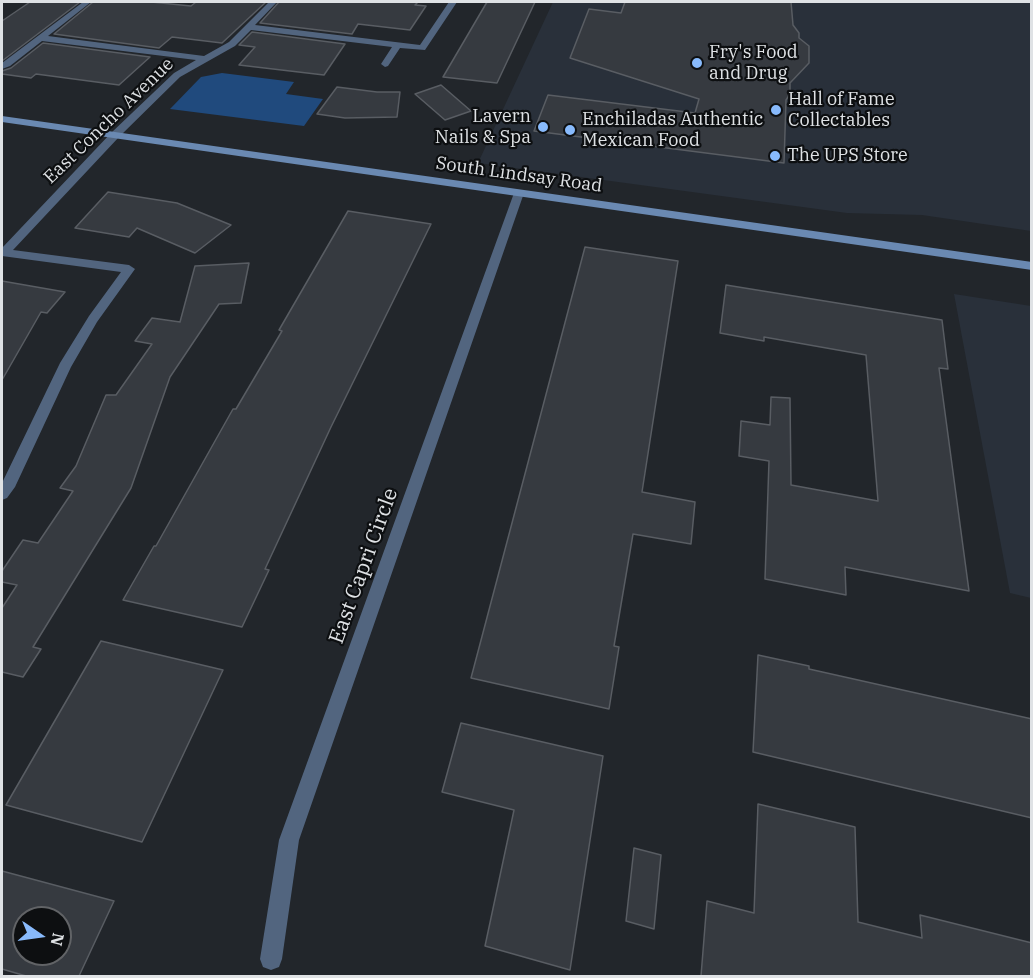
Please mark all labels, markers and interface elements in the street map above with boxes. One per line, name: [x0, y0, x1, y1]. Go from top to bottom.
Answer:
place label: Fry's Food and Drug: [709, 42, 798, 84]
street label: East Concho Avenue: [40, 54, 178, 188]
marker: Fry's Food and Drug: [690, 56, 704, 70]
place label: Hall of Fame Collectables: [788, 89, 895, 132]
marker: Hall of Fame Collectables: [769, 103, 783, 117]
place label: Lavern Nails & Spa: [435, 106, 531, 148]
place label: Enchiladas Authentic Mexican Food: [582, 109, 763, 152]
marker: Lavern Nails & Spa: [536, 120, 550, 134]
marker: Enchiladas Authentic Mexican Food: [563, 123, 577, 137]
place label: The UPS Store: [787, 145, 908, 167]
marker: The UPS Store: [768, 149, 782, 163]
street label: South Lindsay Road: [435, 153, 603, 197]
street label: East Capri Circle: [324, 485, 404, 647]
north arrow: [12, 906, 72, 966]
text: N: [46, 931, 69, 948]

